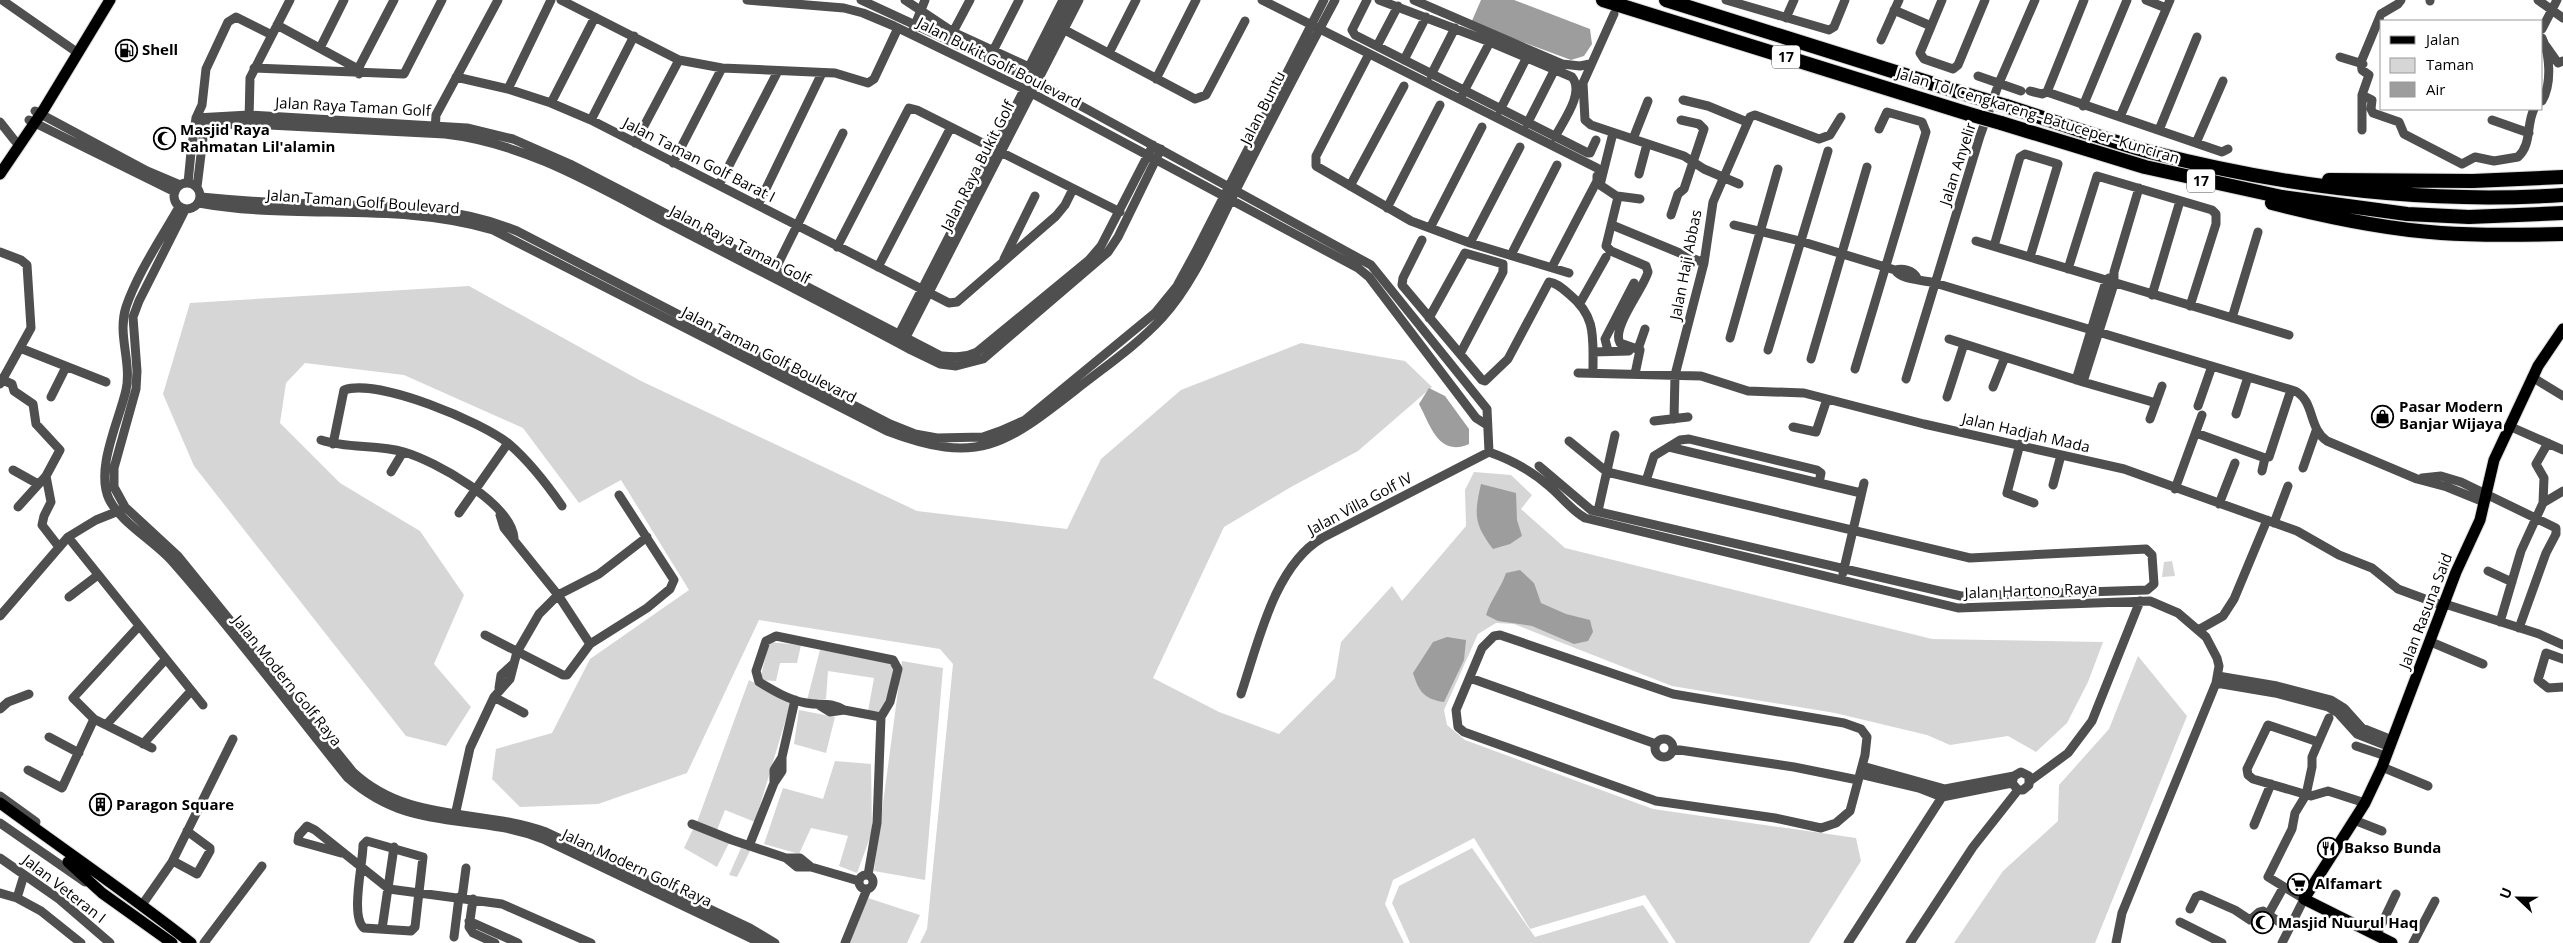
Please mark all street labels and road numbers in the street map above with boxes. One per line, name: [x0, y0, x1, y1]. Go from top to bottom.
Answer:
street label: Jalan Bukit Golf Boulevard: [912, 11, 1085, 112]
road number: 17: [1772, 46, 1800, 68]
street label: Jalan Tol Cengkareng–Batuceper–Kunciran: [1892, 62, 2182, 168]
street label: Jalan Buntu: [1234, 67, 1289, 150]
street label: Jalan Raya Taman Golf: [273, 92, 432, 120]
street label: Jalan Raya Bukit Golf: [935, 96, 1019, 236]
street label: Jalan Taman Golf Barat I: [618, 111, 779, 206]
street label: Jalan Anyelir: [1934, 120, 1980, 210]
road number: 17: [2187, 170, 2215, 192]
street label: Jalan Taman Golf Boulevard: [264, 184, 460, 218]
street label: Jalan Raya Taman Golf: [665, 199, 815, 289]
street label: Jalan Haji Abbas: [1664, 208, 1705, 324]
street label: Jalan Taman Golf Boulevard: [677, 300, 860, 407]
street label: Jalan Hadjah Mada: [1958, 407, 2092, 456]
street label: Jalan Villa Golf IV: [1302, 467, 1415, 540]
street label: Jalan Rasuna Said: [2393, 550, 2456, 673]
street label: Jalan Hartono Raya: [1962, 578, 2098, 602]
street label: Jalan Modern Golf Raya: [227, 609, 347, 750]
street label: Jalan Modern Golf Raya: [558, 823, 716, 911]
street label: Jalan Veteran I: [17, 848, 110, 927]

